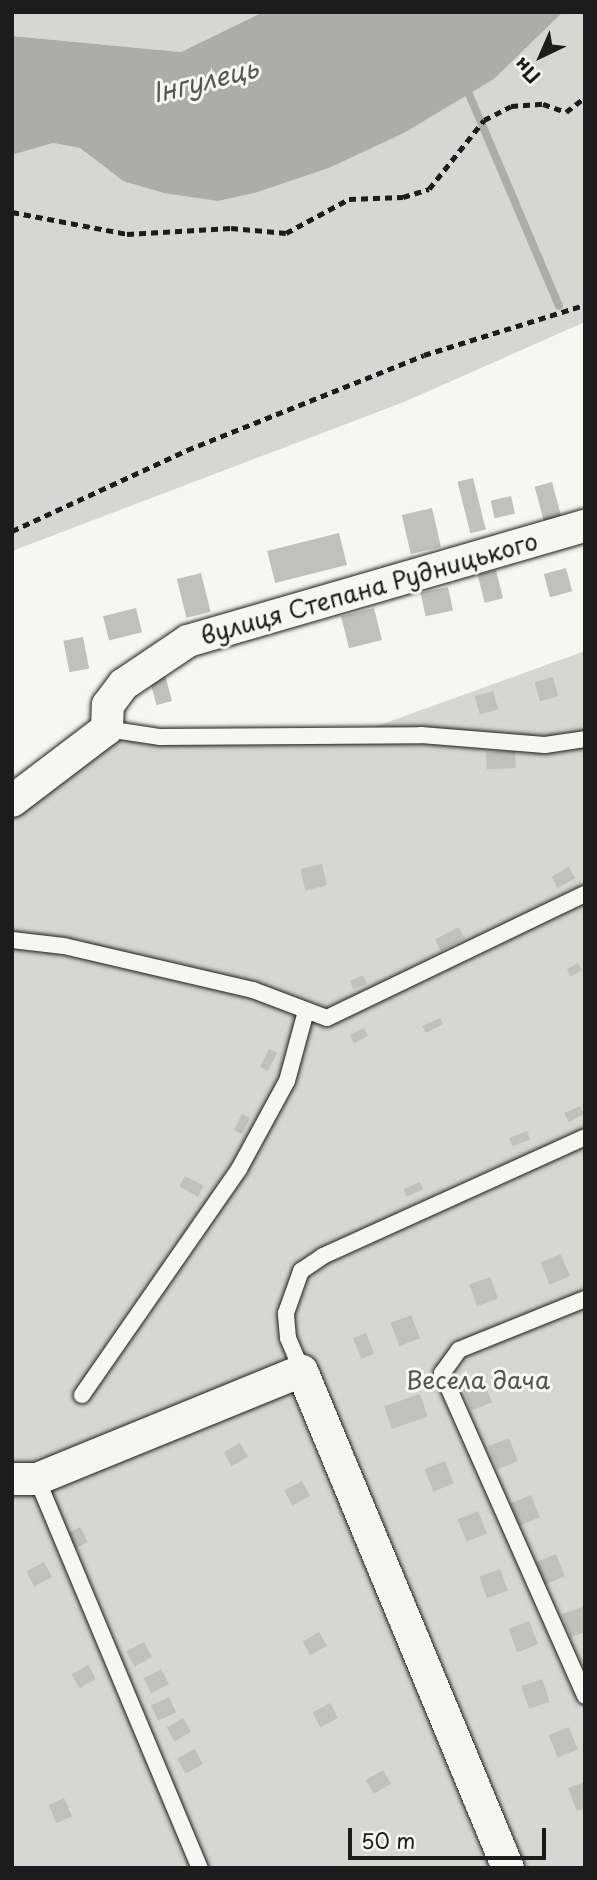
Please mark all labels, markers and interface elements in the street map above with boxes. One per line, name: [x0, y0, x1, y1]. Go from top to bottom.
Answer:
north arrow: [506, 21, 576, 91]
text: Пн: [507, 51, 546, 91]
water label: Інгулець: [149, 52, 261, 108]
street label: вулиця Степана Рудницького: [196, 526, 542, 650]
park label: Весела дача: [405, 1366, 551, 1394]
scale bar: [352, 1814, 550, 1858]
text: 50 m: [361, 1824, 415, 1856]

